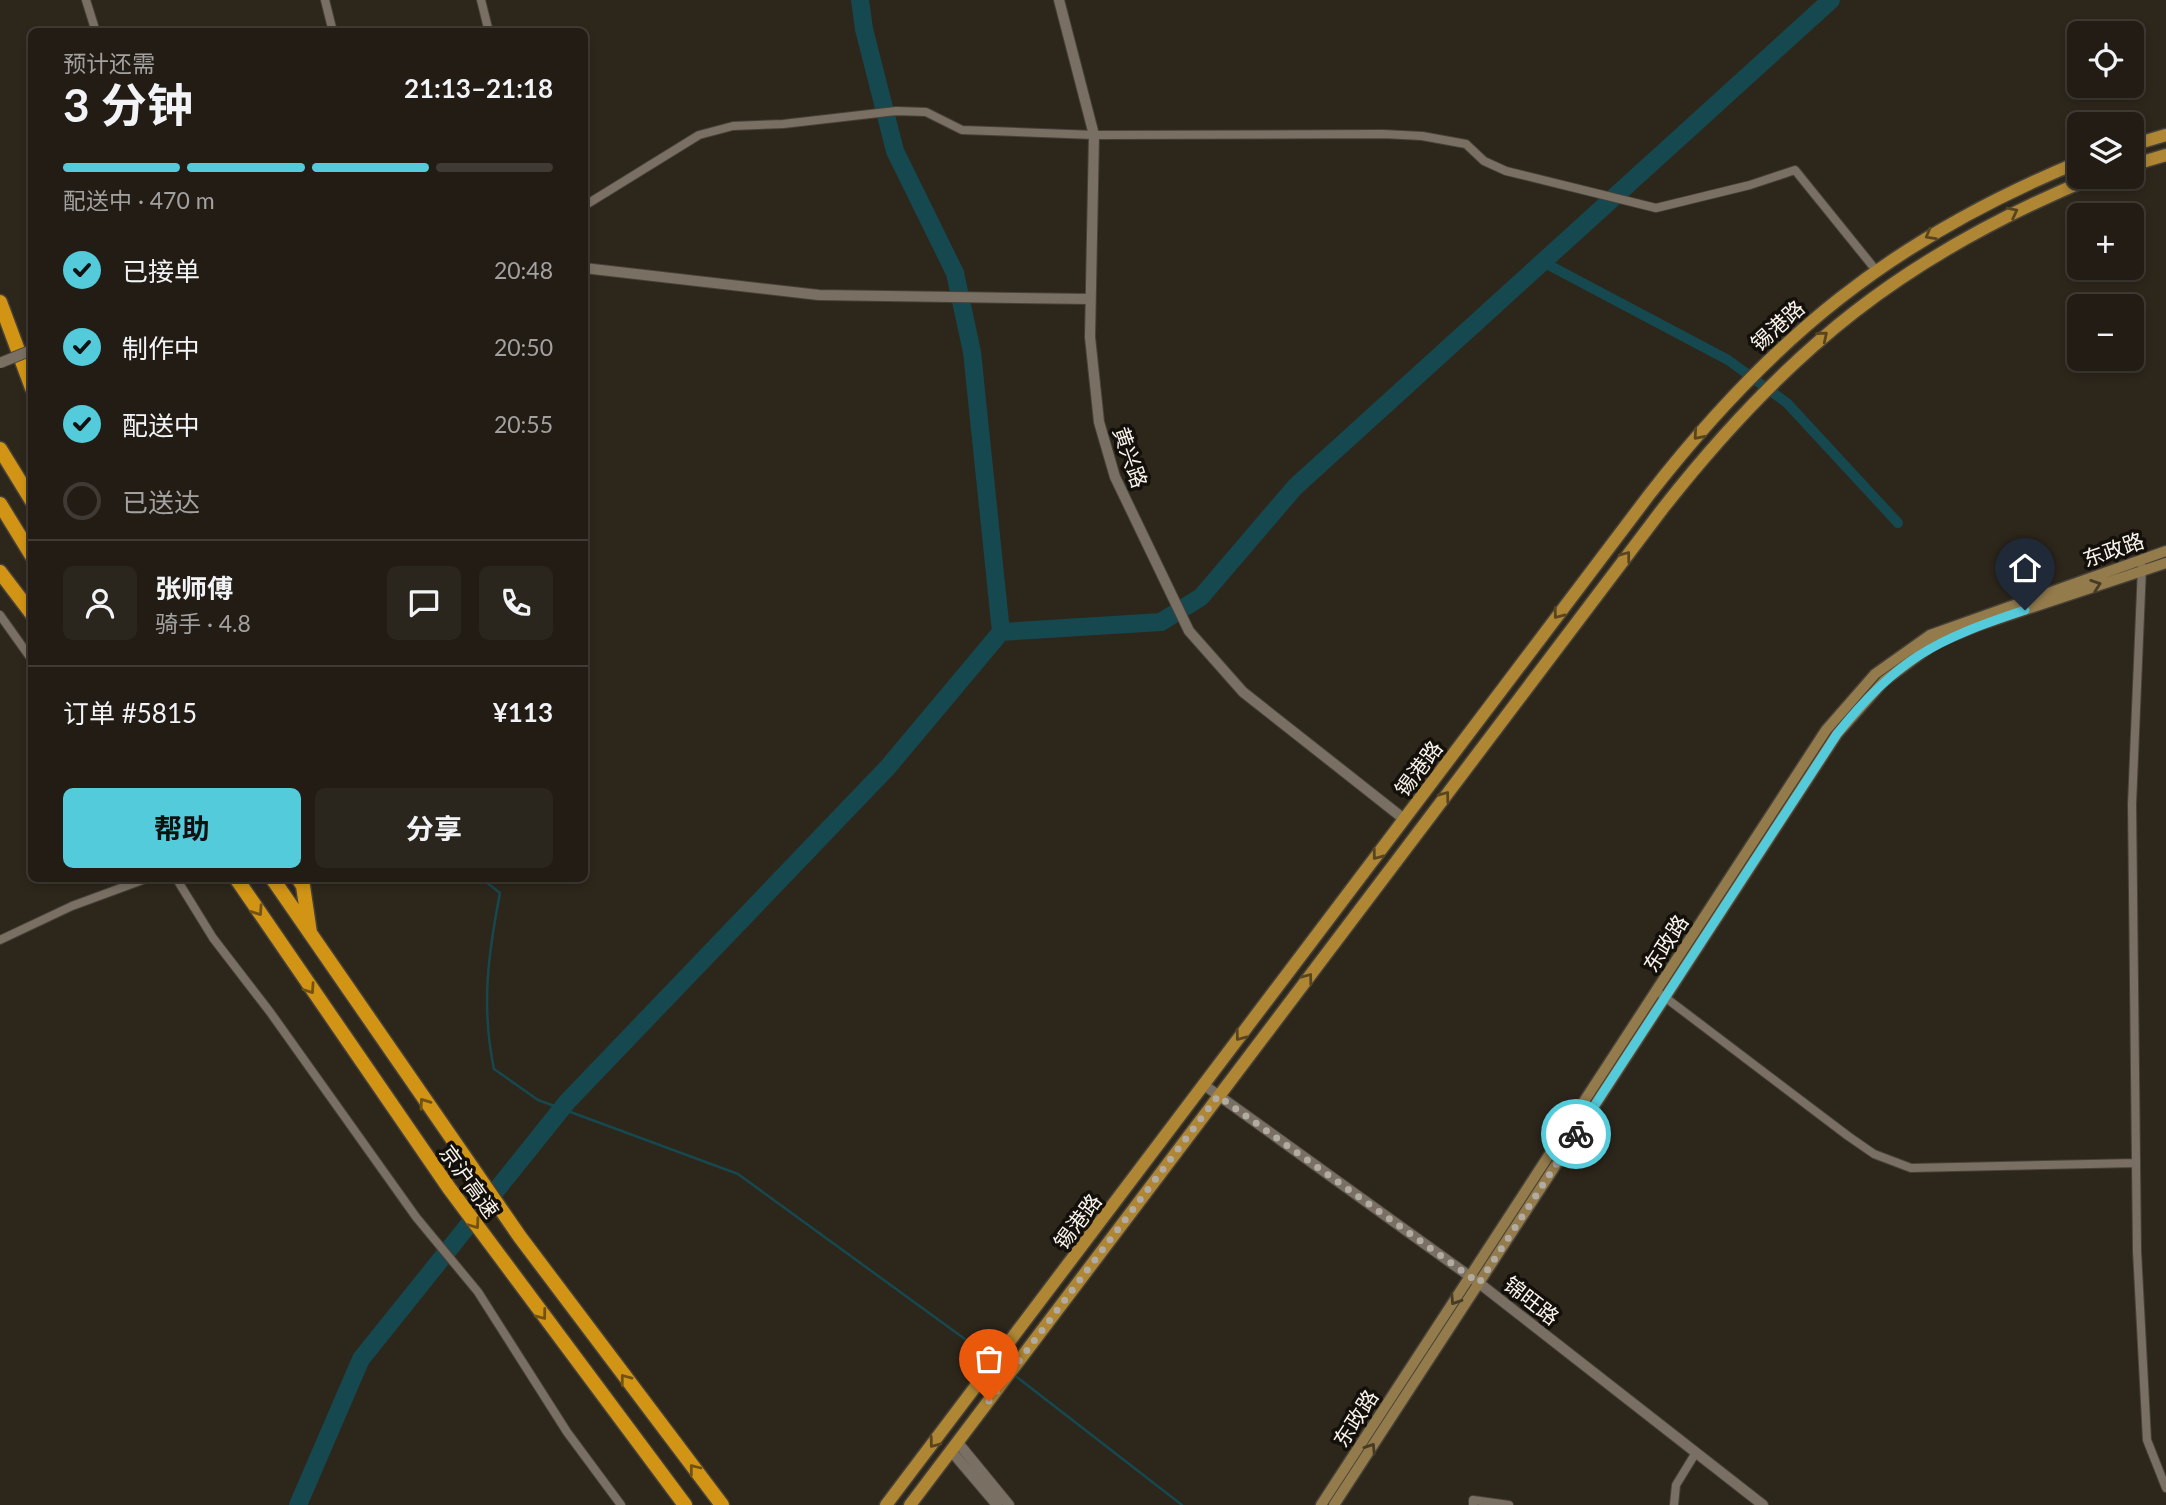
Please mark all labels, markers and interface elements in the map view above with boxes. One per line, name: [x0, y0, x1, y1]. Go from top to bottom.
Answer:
map controls: [2067, 21, 2144, 371]
button: locate: [2067, 21, 2144, 98]
text: 预计还需: [63, 49, 155, 77]
text: 21:13–21:18: [404, 72, 553, 104]
text: 3 分钟: [63, 77, 193, 132]
button: layers: [2067, 112, 2144, 189]
text: 配送中 · 470 m: [63, 186, 215, 214]
button: +: [2067, 203, 2144, 280]
one-way arrow: [2006, 207, 2018, 221]
one-way arrow: [1924, 227, 1937, 240]
icon: check: [63, 251, 101, 289]
text: 已接单: [122, 255, 200, 287]
text: 20:48: [494, 256, 553, 284]
button: −: [2067, 294, 2144, 371]
street label: 锡港路: [1745, 295, 1809, 355]
icon: check: [63, 328, 101, 366]
text: 制作中: [122, 332, 200, 364]
one-way arrow: [1815, 332, 1828, 344]
text: 20:50: [494, 333, 553, 361]
icon: check: [63, 405, 101, 443]
text: 配送中: [122, 409, 200, 441]
text: 20:55: [494, 410, 553, 438]
street label: 黄兴路: [1109, 423, 1153, 491]
one-way arrow: [1694, 426, 1706, 439]
text: 已送达: [122, 486, 200, 518]
street label: 东政路: [2079, 527, 2147, 571]
pin: [1995, 538, 2055, 610]
icon: home: [2006, 549, 2044, 587]
one-way arrow: [1618, 551, 1631, 564]
button: person: [63, 566, 137, 640]
button: chat: [387, 566, 461, 640]
button: phone: [479, 566, 553, 640]
text: 张师傅: [155, 572, 233, 604]
one-way arrow: [2090, 579, 2102, 593]
one-way arrow: [1554, 607, 1567, 619]
text: 骑手 · 4.8: [155, 609, 251, 637]
text: ¥113: [493, 696, 553, 728]
text: 订单 #5815: [63, 697, 197, 729]
street label: 锡港路: [1389, 735, 1447, 801]
button: 帮助: [63, 788, 301, 868]
button: 分享: [315, 788, 553, 868]
one-way arrow: [1436, 791, 1449, 804]
one-way arrow: [1373, 847, 1385, 859]
one-way arrow: [250, 903, 262, 916]
street label: 东政路: [1637, 910, 1693, 976]
one-way arrow: [1299, 973, 1312, 985]
one-way arrow: [302, 981, 315, 994]
one-way arrow: [1236, 1028, 1248, 1041]
one-way arrow: [420, 1098, 432, 1111]
courier: [1541, 1099, 1611, 1169]
icon: bike: [1557, 1115, 1595, 1153]
street label: 京沪高速: [435, 1140, 505, 1222]
street label: 锡港路: [1048, 1188, 1106, 1254]
one-way arrow: [467, 1216, 479, 1229]
street label: 锦旺路: [1499, 1271, 1565, 1329]
one-way arrow: [1451, 1292, 1463, 1305]
one-way arrow: [533, 1307, 546, 1320]
pin: [959, 1329, 1019, 1401]
icon: bag: [970, 1340, 1008, 1378]
one-way arrow: [621, 1374, 634, 1386]
street label: 东政路: [1327, 1385, 1383, 1451]
one-way arrow: [929, 1435, 942, 1447]
one-way arrow: [1363, 1443, 1375, 1456]
one-way arrow: [690, 1464, 703, 1477]

